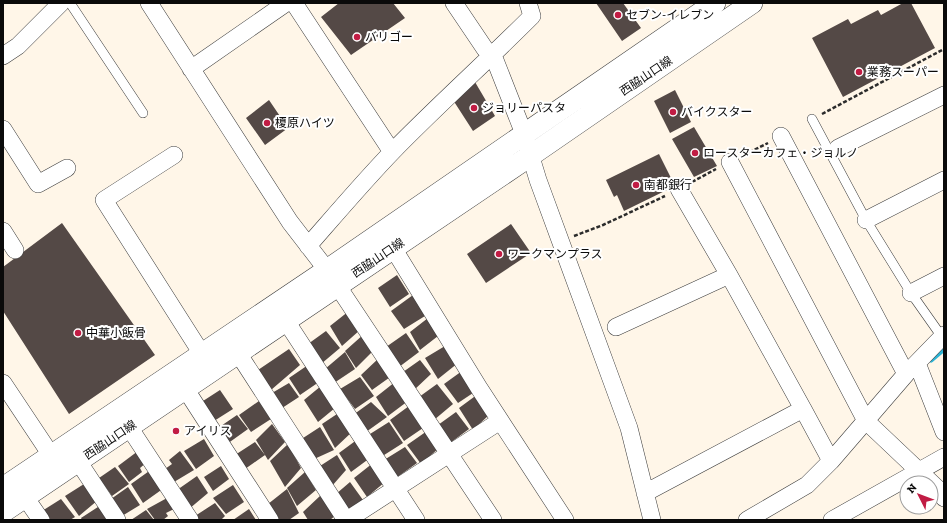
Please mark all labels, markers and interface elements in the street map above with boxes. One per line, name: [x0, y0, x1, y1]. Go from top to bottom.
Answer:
place label: セブン-イレブン: [626, 8, 714, 22]
marker: セブン-イレブン: [613, 10, 623, 20]
place label: バリゴー: [365, 30, 413, 44]
marker: バリゴー: [352, 32, 362, 42]
street label: 西脇山口線: [617, 53, 675, 99]
place label: 業務スーパー: [867, 65, 939, 79]
marker: 業務スーパー: [854, 67, 864, 77]
place label: ジョリーパスタ: [482, 101, 566, 115]
marker: ジョリーパスタ: [469, 103, 479, 113]
place label: バイクスター: [681, 105, 752, 119]
marker: バイクスター: [668, 107, 678, 117]
place label: 榎原ハイツ: [275, 116, 335, 130]
marker: 榎原ハイツ: [262, 118, 272, 128]
place label: ロースターカフェ・ジョルノ: [703, 146, 858, 160]
marker: ロースターカフェ・ジョルノ: [690, 148, 700, 158]
place label: 南都銀行: [644, 178, 692, 192]
marker: 南都銀行: [631, 180, 641, 190]
street label: 西脇山口線: [349, 235, 407, 281]
place label: ワークマンプラス: [507, 247, 602, 261]
marker: ワークマンプラス: [494, 249, 504, 259]
place label: 中華小飯骨: [86, 326, 146, 340]
marker: 中華小飯骨: [73, 328, 83, 338]
street label: 西脇山口線: [81, 417, 139, 463]
place label: アイリス: [184, 424, 231, 438]
marker: アイリス: [171, 426, 181, 436]
north arrow: [899, 475, 939, 515]
text: N: [904, 481, 920, 496]

